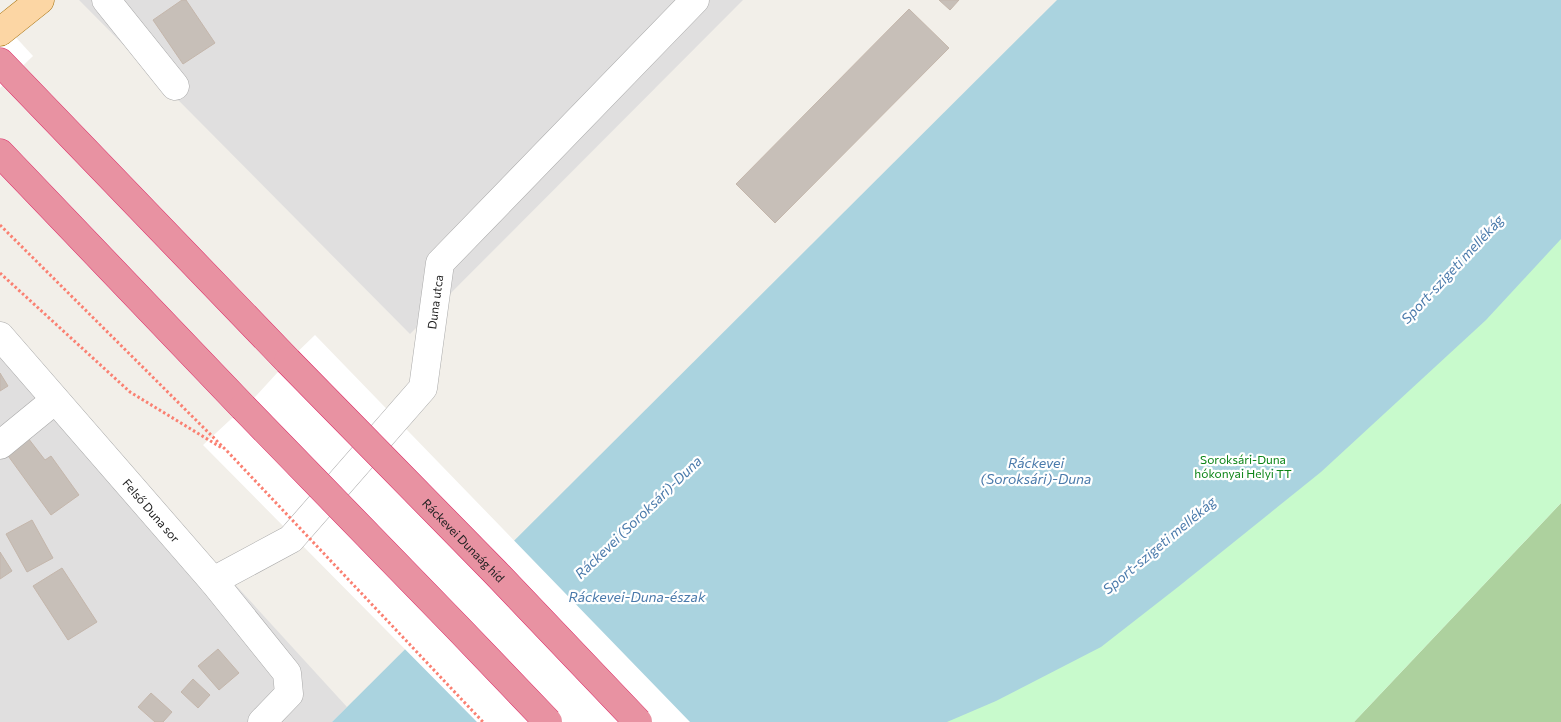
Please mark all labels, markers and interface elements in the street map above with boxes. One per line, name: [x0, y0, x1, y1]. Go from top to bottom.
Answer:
water label: Sport-szigeti mellékág: [1397, 210, 1508, 327]
street label: Duna utca: [424, 274, 445, 330]
water label: Ráckevei (Soroksári)-Duna: [571, 452, 705, 582]
park label: Soroksári-Duna hókonyai Helyi TT: [1194, 452, 1292, 480]
water label: Ráckevei (Soroksári)-Duna: [981, 454, 1091, 487]
street label: Felső Duna sor: [120, 476, 183, 545]
water label: Sport-szigeti mellékág: [1099, 492, 1220, 597]
street label: Ráckevei Dunaág híd: [420, 496, 508, 585]
water label: Ráckevei-Duna-észak: [569, 588, 706, 605]

